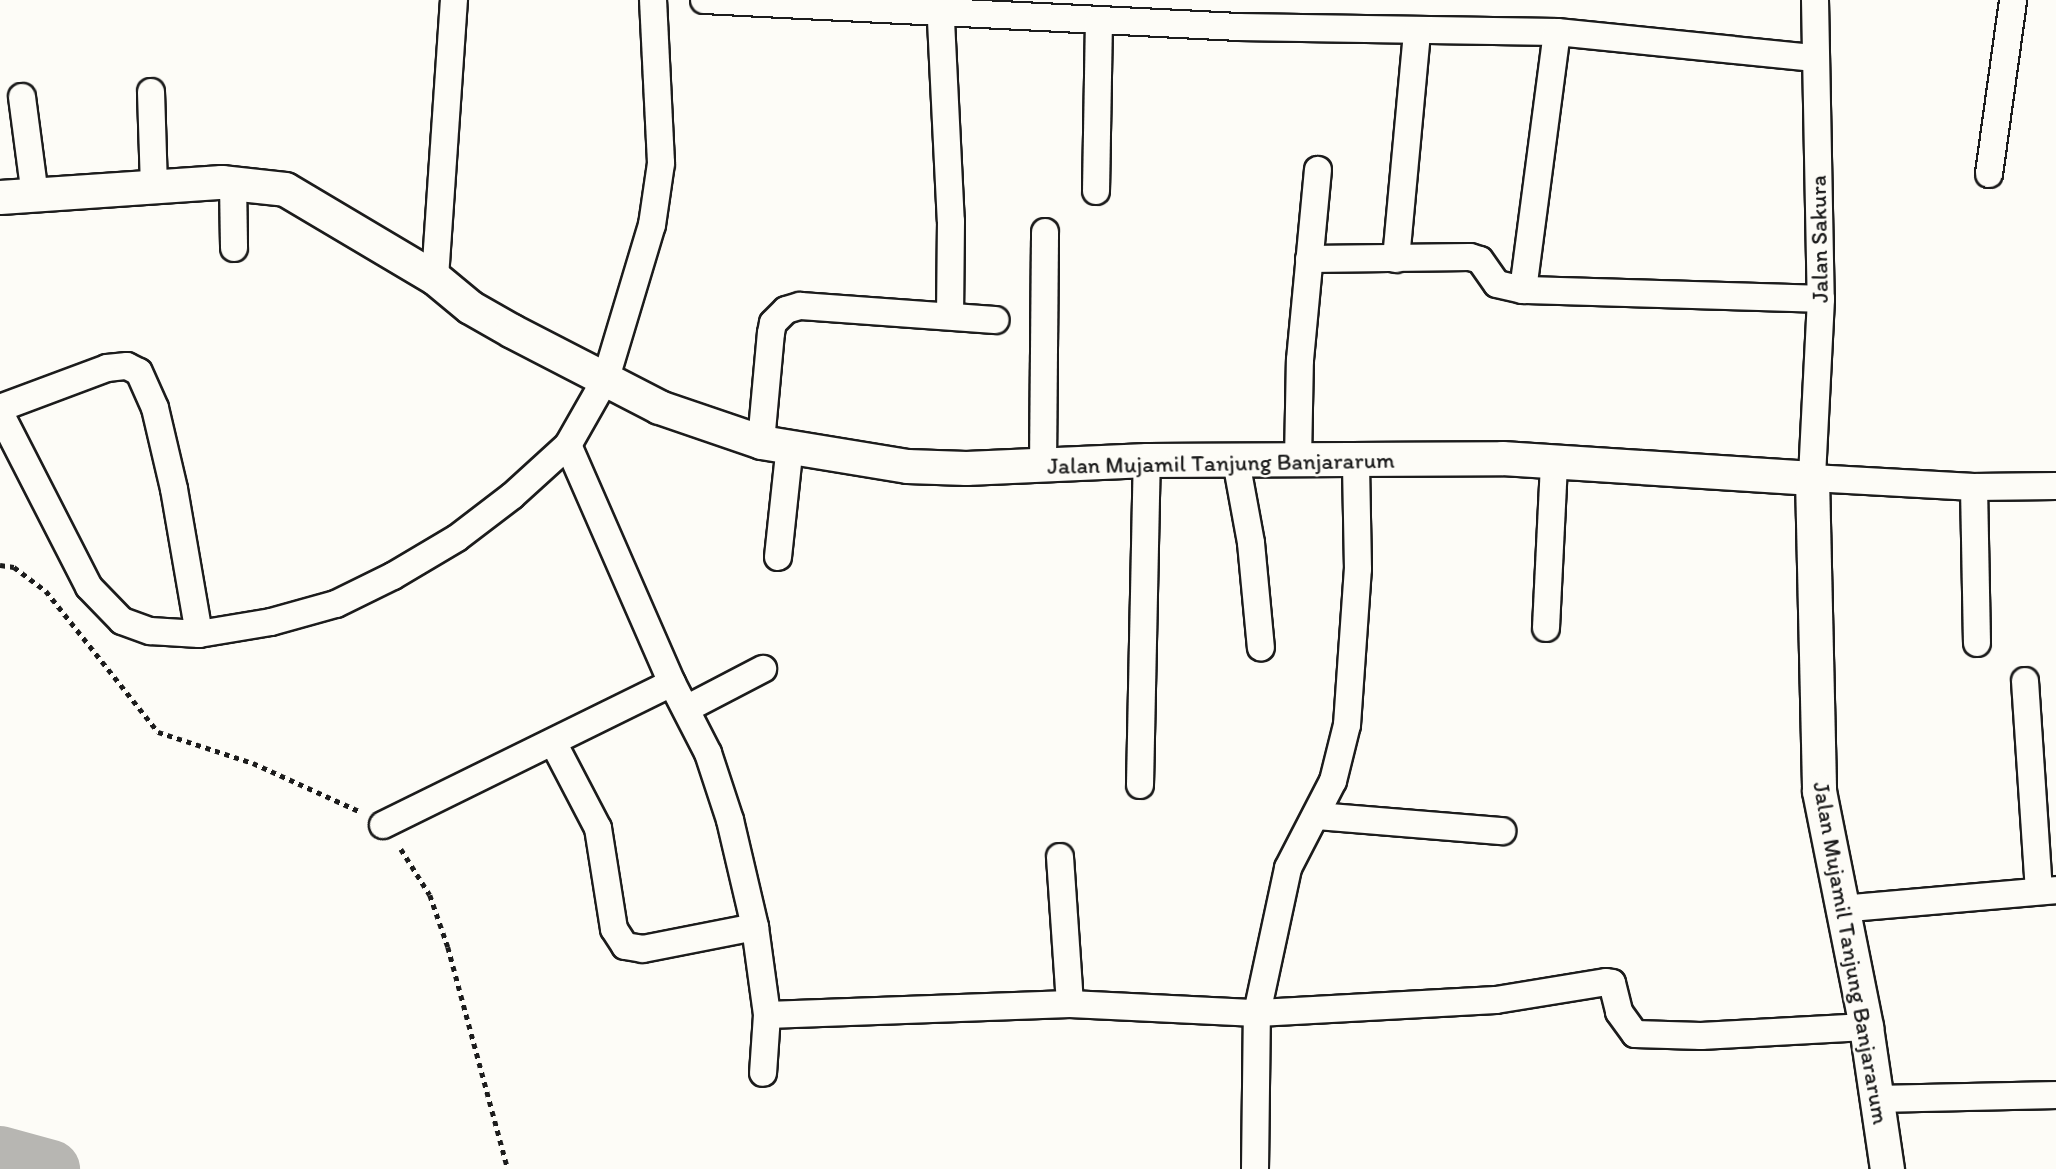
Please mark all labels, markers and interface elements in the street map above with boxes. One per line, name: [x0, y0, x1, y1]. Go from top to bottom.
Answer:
street label: Jalan Sakura: [1804, 175, 1834, 303]
street label: Jalan Mujamil Tanjung Banjararum: [1049, 446, 1393, 480]
street label: Jalan Mujamil Tanjung Banjararum: [1808, 781, 1894, 1125]

